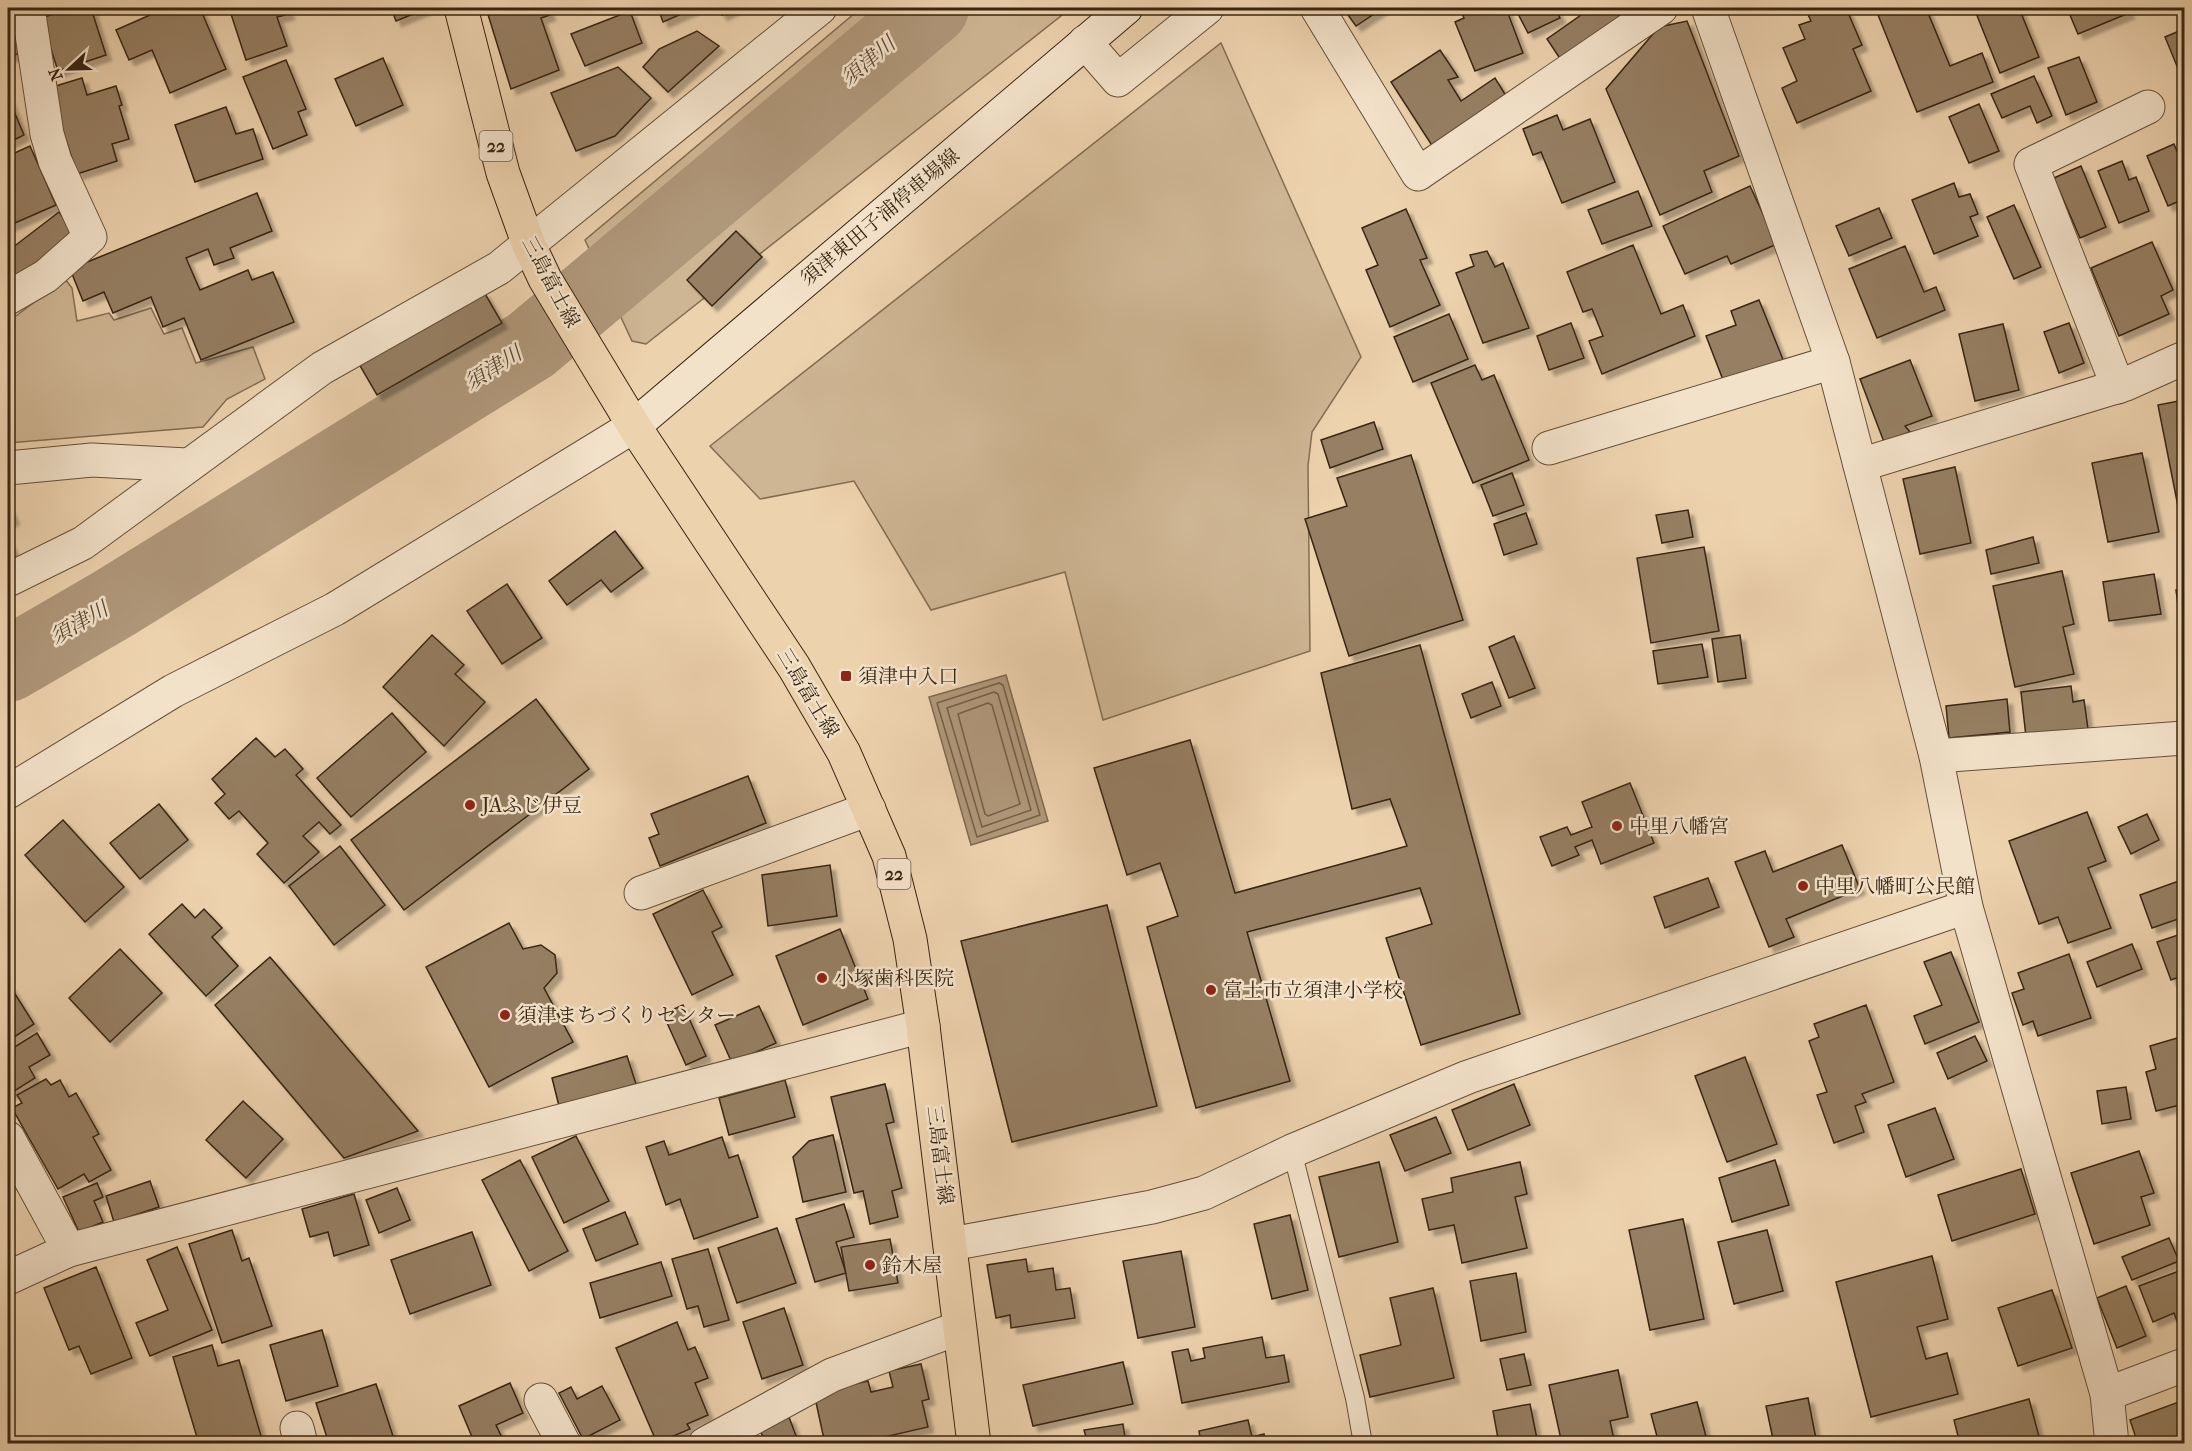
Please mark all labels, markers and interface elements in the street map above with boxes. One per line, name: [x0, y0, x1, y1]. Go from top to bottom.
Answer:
water label: 須津川: [836, 30, 901, 90]
north arrow: [39, 39, 99, 99]
text: N: [44, 64, 67, 84]
road number: 22: [480, 131, 512, 161]
street label: 須津東田子浦停車場線: [796, 144, 964, 290]
street label: 三島富士線: [517, 232, 585, 332]
water label: 須津川: [460, 340, 528, 395]
water label: 須津川: [46, 596, 114, 649]
street label: 三島富士線: [772, 644, 844, 742]
place label: 須津中入口: [858, 665, 958, 688]
marker: 須津中入口: [839, 669, 853, 683]
place label: JAふじ伊豆: [480, 794, 582, 817]
marker: JAふじ伊豆: [463, 798, 477, 812]
place label: 中里八幡宮: [1629, 815, 1729, 838]
marker: 中里八幡宮: [1610, 819, 1624, 833]
road number: 22: [878, 859, 910, 889]
place label: 中里八幡町公民館: [1815, 875, 1975, 898]
marker: 中里八幡町公民館: [1796, 879, 1810, 893]
place label: 小塚歯科医院: [834, 967, 954, 990]
marker: 小塚歯科医院: [815, 971, 829, 985]
place label: 富士市立須津小学校: [1223, 979, 1403, 1002]
marker: 富士市立須津小学校: [1204, 983, 1218, 997]
place label: 須津まちづくりセンター: [517, 1004, 736, 1027]
marker: 須津まちづくりセンター: [498, 1008, 512, 1022]
street label: 三島富士線: [922, 1104, 958, 1206]
place label: 鈴木屋: [882, 1254, 942, 1277]
marker: 鈴木屋: [863, 1258, 877, 1272]

